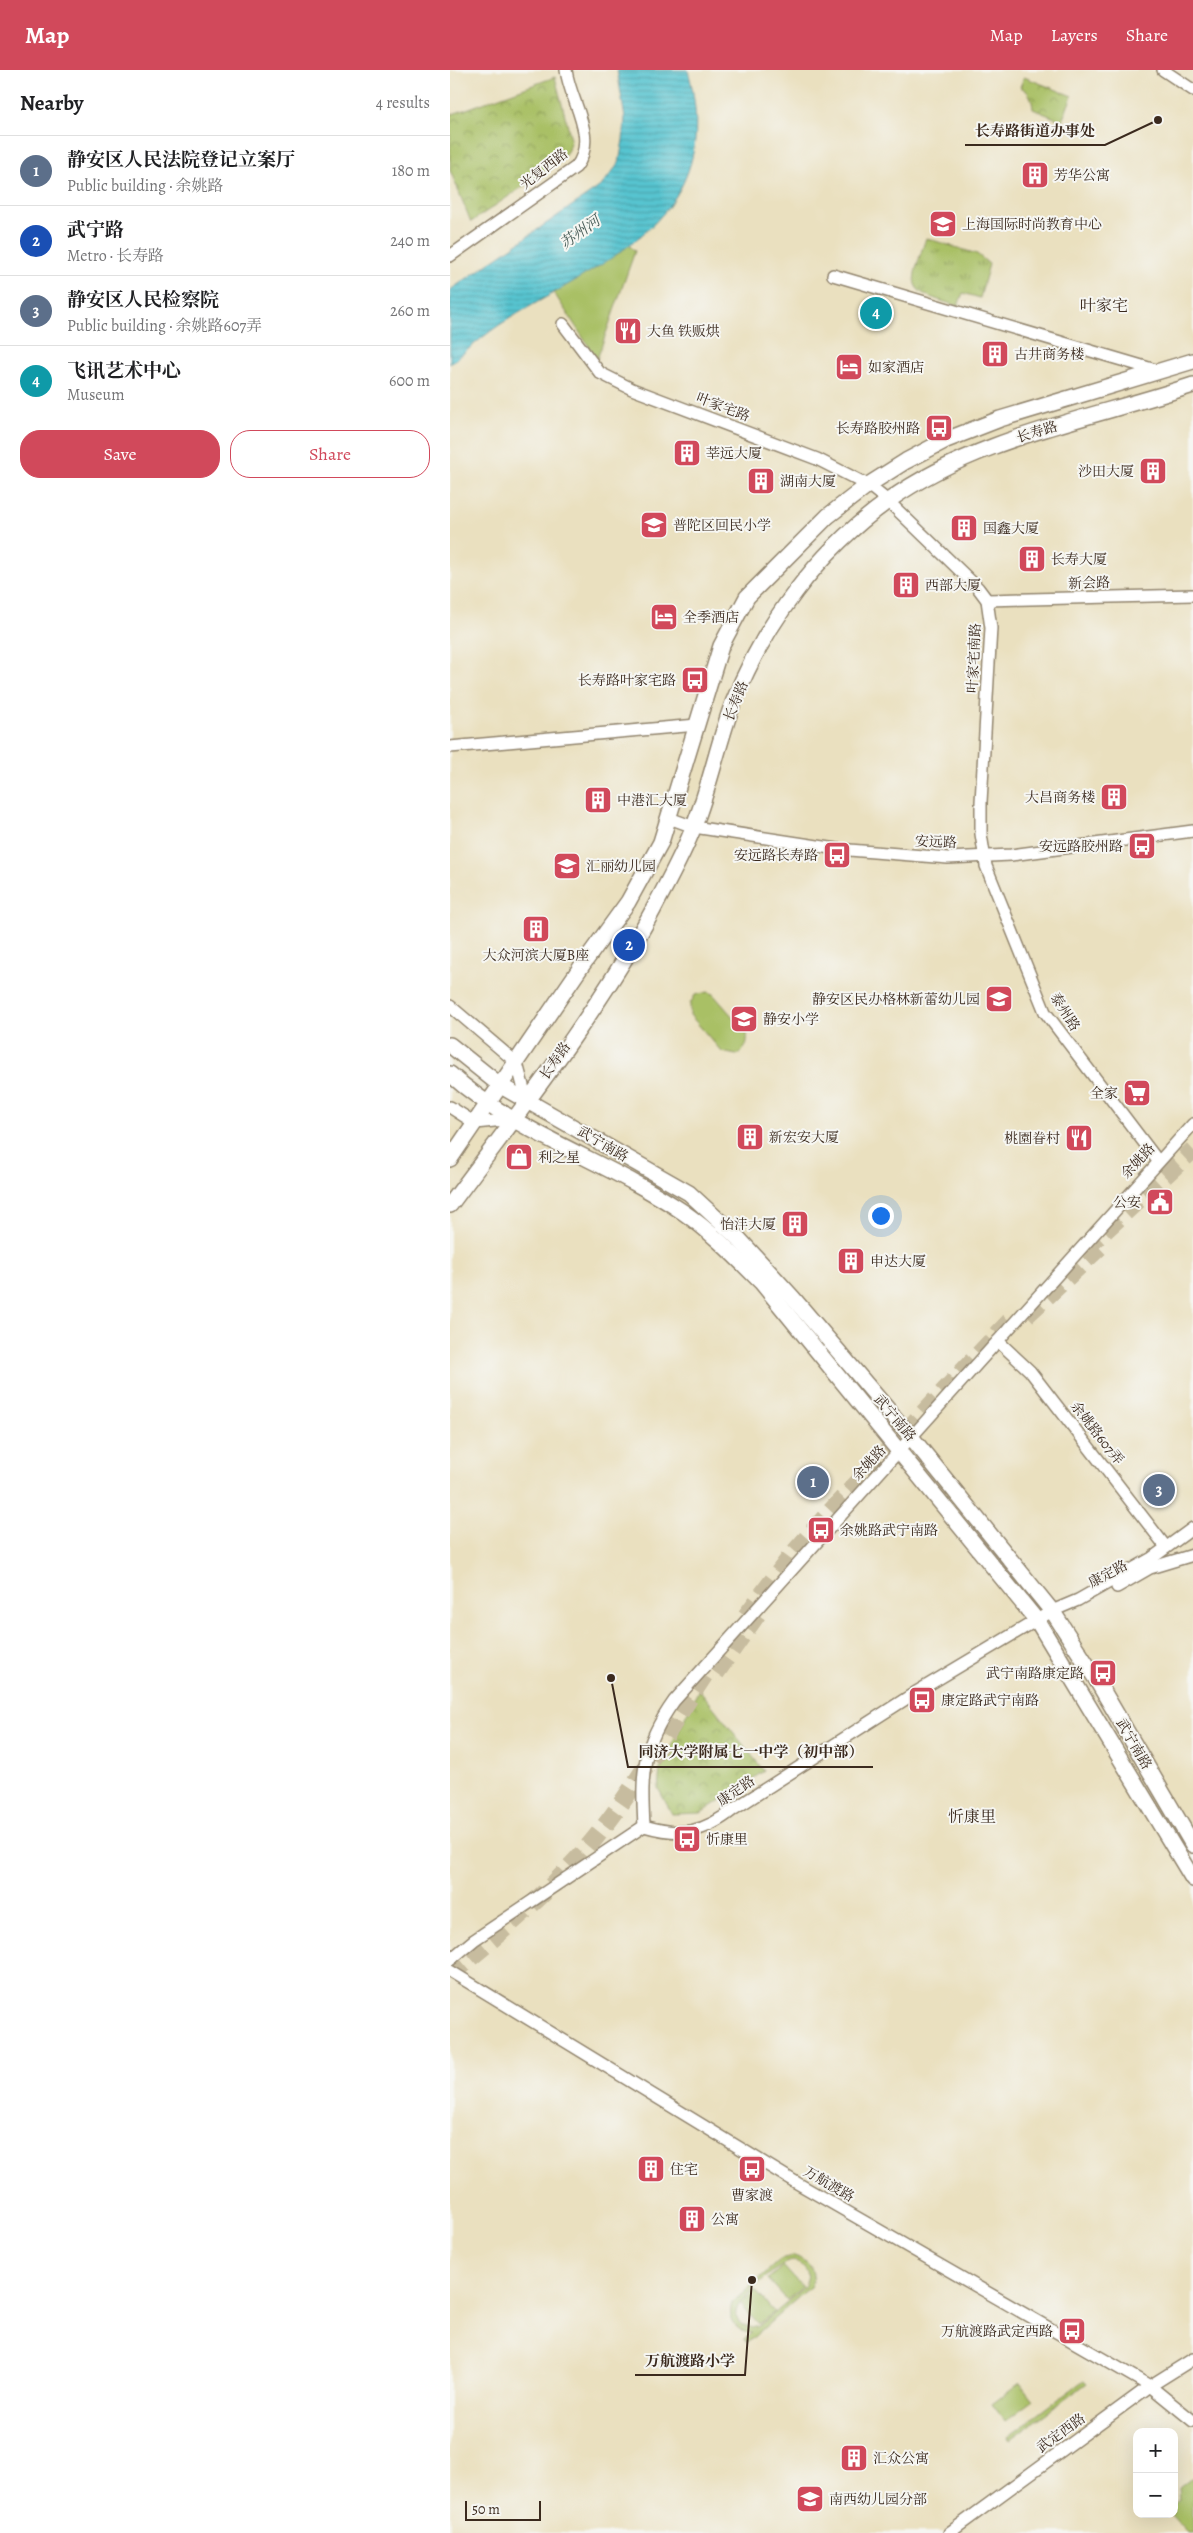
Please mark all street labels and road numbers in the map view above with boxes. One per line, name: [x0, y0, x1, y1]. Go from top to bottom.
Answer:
street label: 光复西路: [516, 144, 572, 194]
street label: 叶家宅路: [693, 388, 753, 426]
street label: 长寿路: [1014, 417, 1060, 447]
street label: 新会路: [1068, 573, 1110, 593]
street label: 叶家宅南路: [963, 623, 985, 693]
street label: 长寿路: [719, 678, 753, 724]
street label: 安远路: [915, 832, 957, 852]
street label: 泰州路: [1046, 989, 1084, 1035]
street label: 长寿路: [535, 1038, 575, 1084]
street label: 武宁南路: [574, 1122, 632, 1166]
street label: 余姚路: [1117, 1139, 1159, 1183]
street label: 武宁南路: [870, 1390, 920, 1446]
street label: 余姚路607弄: [1066, 1397, 1128, 1469]
street label: 余姚路: [848, 1441, 890, 1485]
street label: 康定路: [1085, 1556, 1131, 1592]
street label: 武宁南路: [1112, 1715, 1156, 1773]
street label: 康定路: [713, 1771, 759, 1811]
street label: 万航渡路: [800, 2162, 858, 2206]
street label: 武定西路: [1033, 2409, 1089, 2457]

